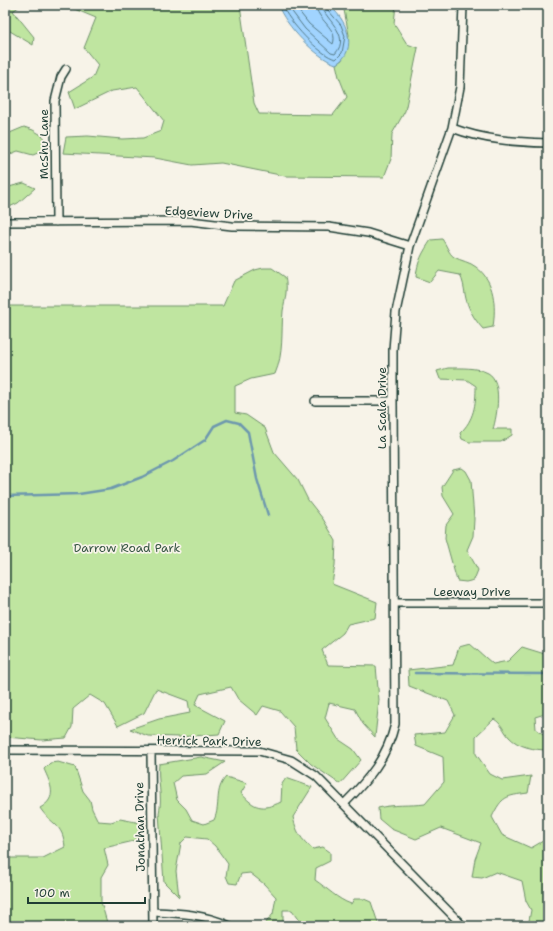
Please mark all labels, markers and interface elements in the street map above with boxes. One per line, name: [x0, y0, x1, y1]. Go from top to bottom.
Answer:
street label: McShu Lane: [36, 109, 52, 179]
street label: Edgeview Drive: [164, 203, 254, 223]
street label: La Scala Drive: [374, 367, 390, 449]
park label: Darrow Road Park: [74, 540, 181, 556]
street label: Leeway Drive: [433, 584, 511, 600]
street label: Herrick Park Drive: [156, 732, 262, 750]
street label: Jonathan Drive: [131, 782, 149, 872]
scale bar: [28, 879, 145, 905]
text: 100 m: [34, 885, 70, 901]

